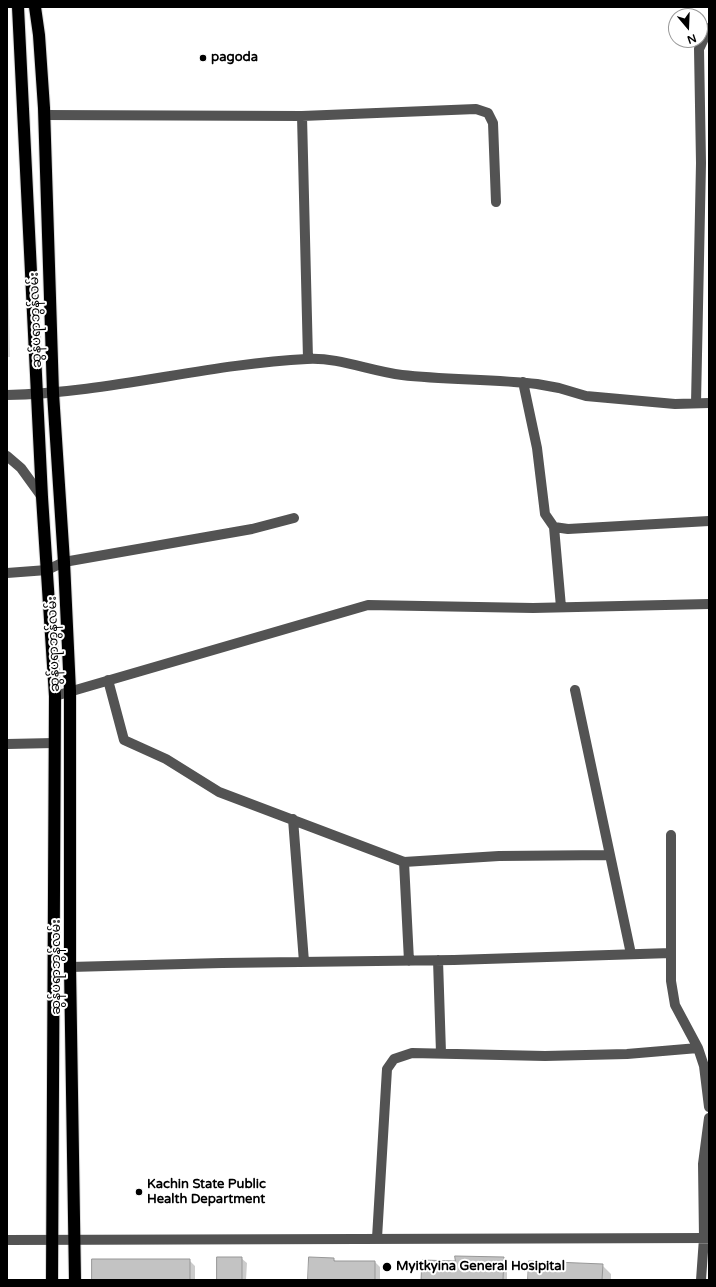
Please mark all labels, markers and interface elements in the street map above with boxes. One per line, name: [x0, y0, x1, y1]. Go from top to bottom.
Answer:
north arrow: [668, 8, 708, 48]
text: N: [685, 31, 698, 46]
place label: pagoda: [211, 50, 258, 66]
marker: pagoda: [198, 53, 208, 63]
street label: ဆွန်ပရာဘွန်လမ်း: [27, 272, 45, 368]
street label: ဆွန်ပရာဘွန်လမ်း: [45, 596, 63, 692]
street label: ဆွန်ပရာဘွန်လမ်း: [49, 919, 65, 1015]
place label: Kachin State Public Health Department: [147, 1177, 266, 1208]
marker: Kachin State Public Health Department: [134, 1187, 144, 1197]
place label: Myitkyina General Hosipital: [396, 1259, 565, 1275]
marker: Myitkyina General Hosipital: [381, 1261, 393, 1273]

